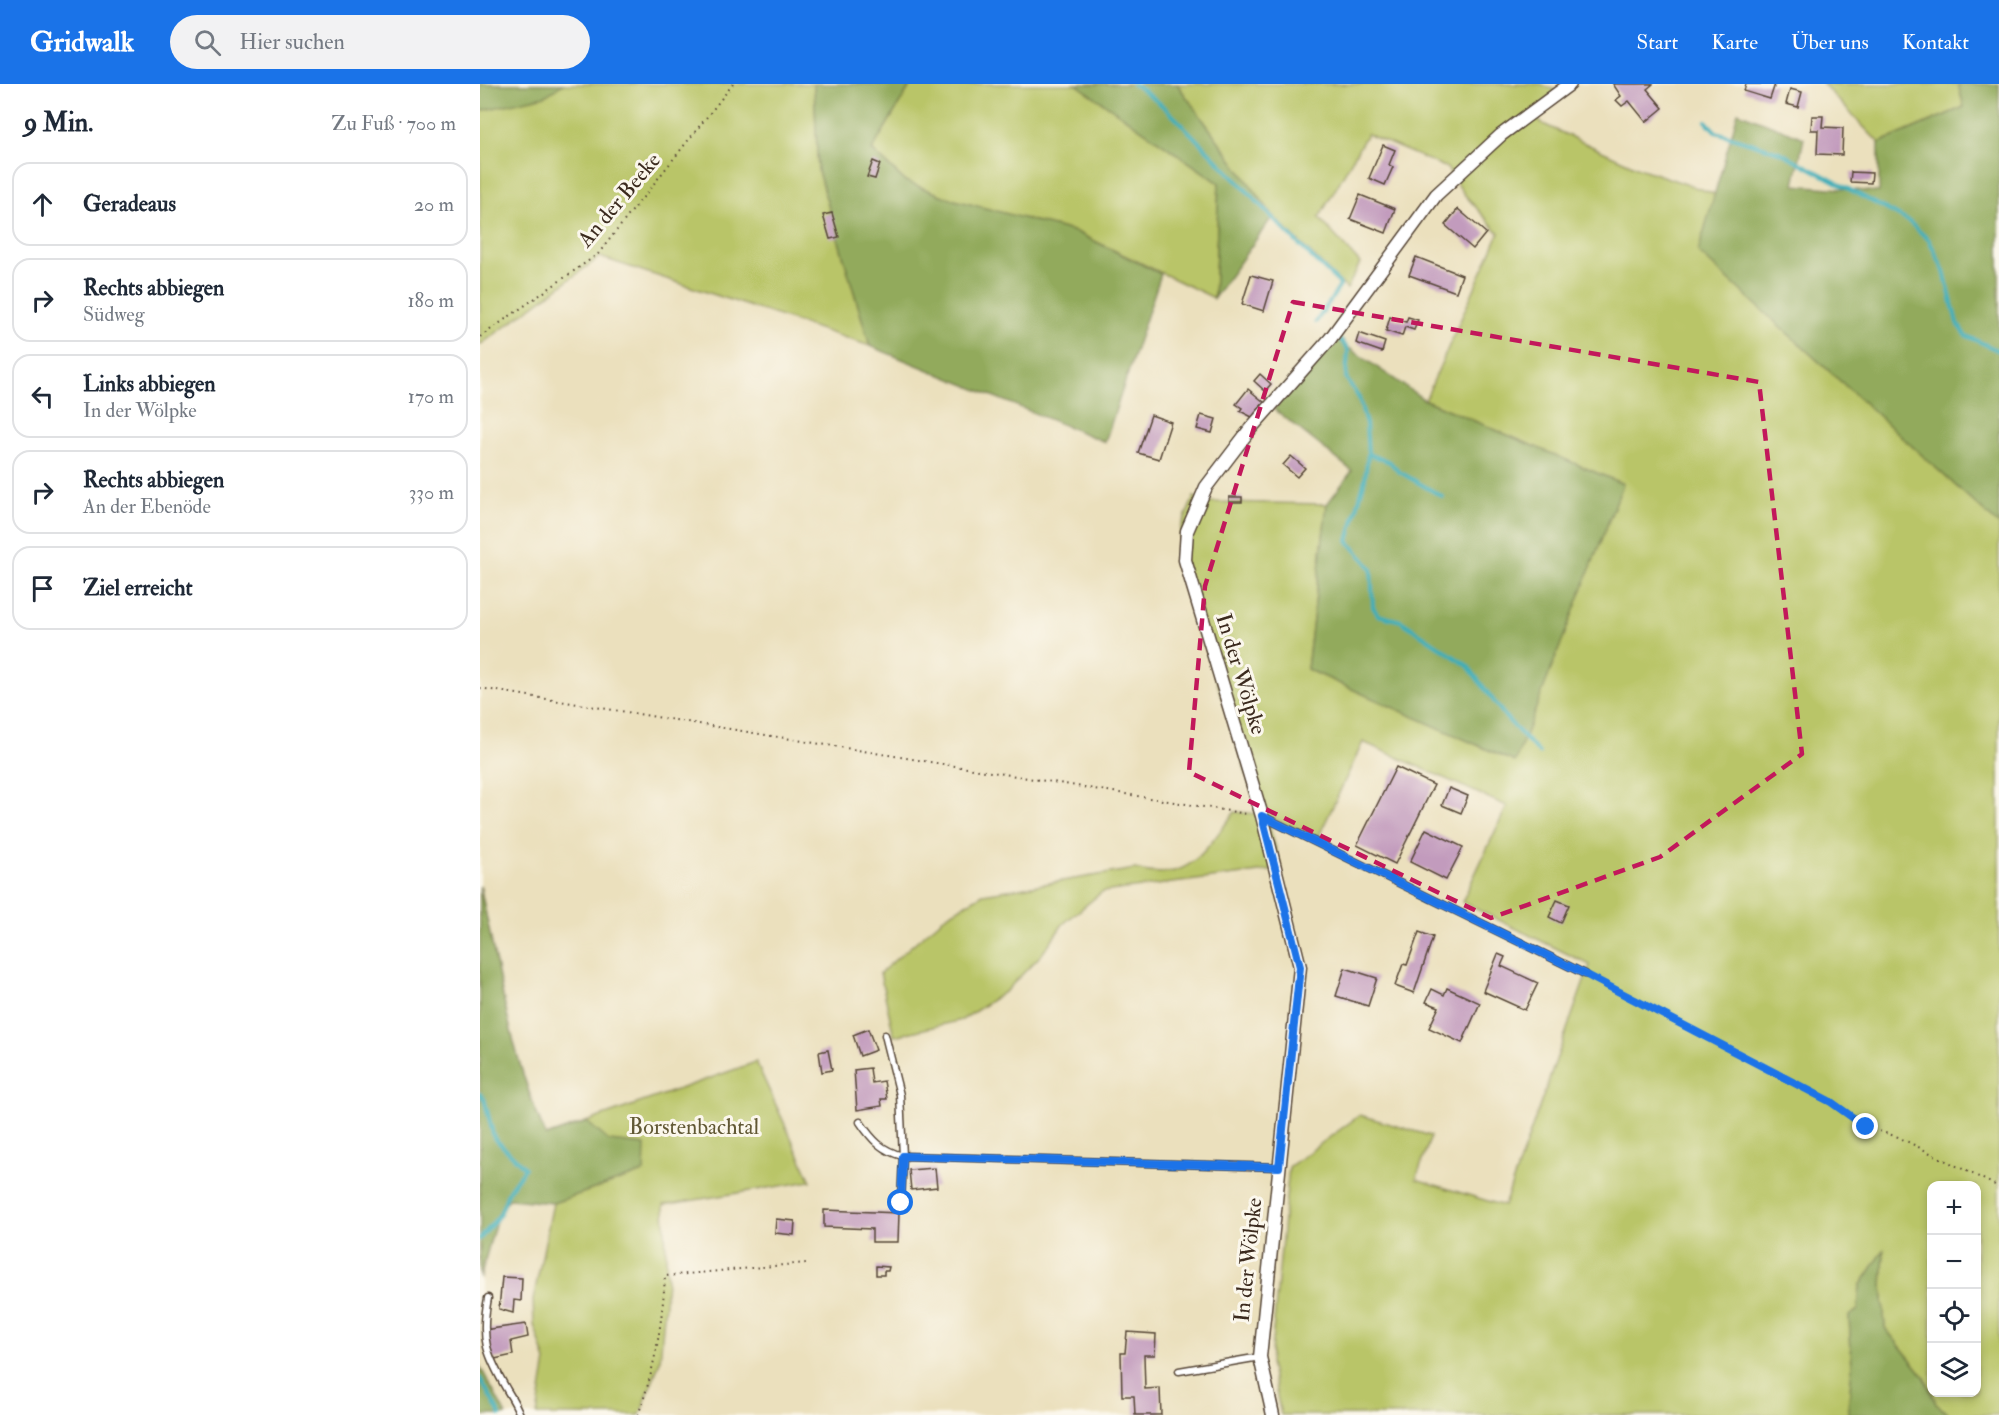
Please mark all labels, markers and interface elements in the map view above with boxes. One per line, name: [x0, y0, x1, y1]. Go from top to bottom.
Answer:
search box: [170, 15, 590, 69]
text: Gridwalk: [30, 25, 134, 60]
icon: search: [191, 26, 224, 59]
text: Hier suchen: [239, 28, 345, 56]
text: Start: [1636, 29, 1678, 56]
text: Karte: [1711, 29, 1758, 56]
text: Über uns: [1791, 29, 1869, 56]
text: Kontakt: [1902, 29, 1969, 56]
text: 9 Min.: [24, 107, 93, 139]
text: Zu Fuß · 700 m: [332, 111, 456, 136]
street label: An der Beeke: [571, 147, 667, 254]
icon: ahead: [26, 188, 59, 221]
text: Geradeaus: [83, 190, 176, 218]
text: 20 m: [414, 192, 454, 217]
text: Rechts abbiegen: [83, 274, 224, 302]
icon: right: [26, 284, 59, 317]
text: 180 m: [407, 288, 454, 313]
text: Südweg: [83, 302, 145, 327]
text: Links abbiegen: [83, 370, 216, 398]
icon: left: [26, 380, 59, 413]
text: 170 m: [408, 384, 454, 409]
text: In der Wölpke: [83, 398, 197, 423]
text: Rechts abbiegen: [83, 466, 224, 494]
icon: right: [26, 476, 59, 509]
text: 330 m: [409, 480, 454, 505]
text: An der Ebenöde: [83, 494, 211, 519]
icon: arrive: [26, 572, 59, 605]
text: Ziel erreicht: [83, 574, 193, 602]
street label: In der Wölpke: [1208, 610, 1273, 738]
park label: Borstenbachtal: [629, 1113, 759, 1141]
route end: [1852, 1113, 1878, 1139]
map controls: [1927, 1181, 1981, 1397]
button: +: [1927, 1181, 1981, 1235]
route start: [887, 1189, 913, 1215]
street label: In der Wölpke: [1228, 1196, 1269, 1324]
button: −: [1927, 1235, 1981, 1289]
button: locate: [1927, 1289, 1981, 1343]
button: layers: [1927, 1343, 1981, 1397]

